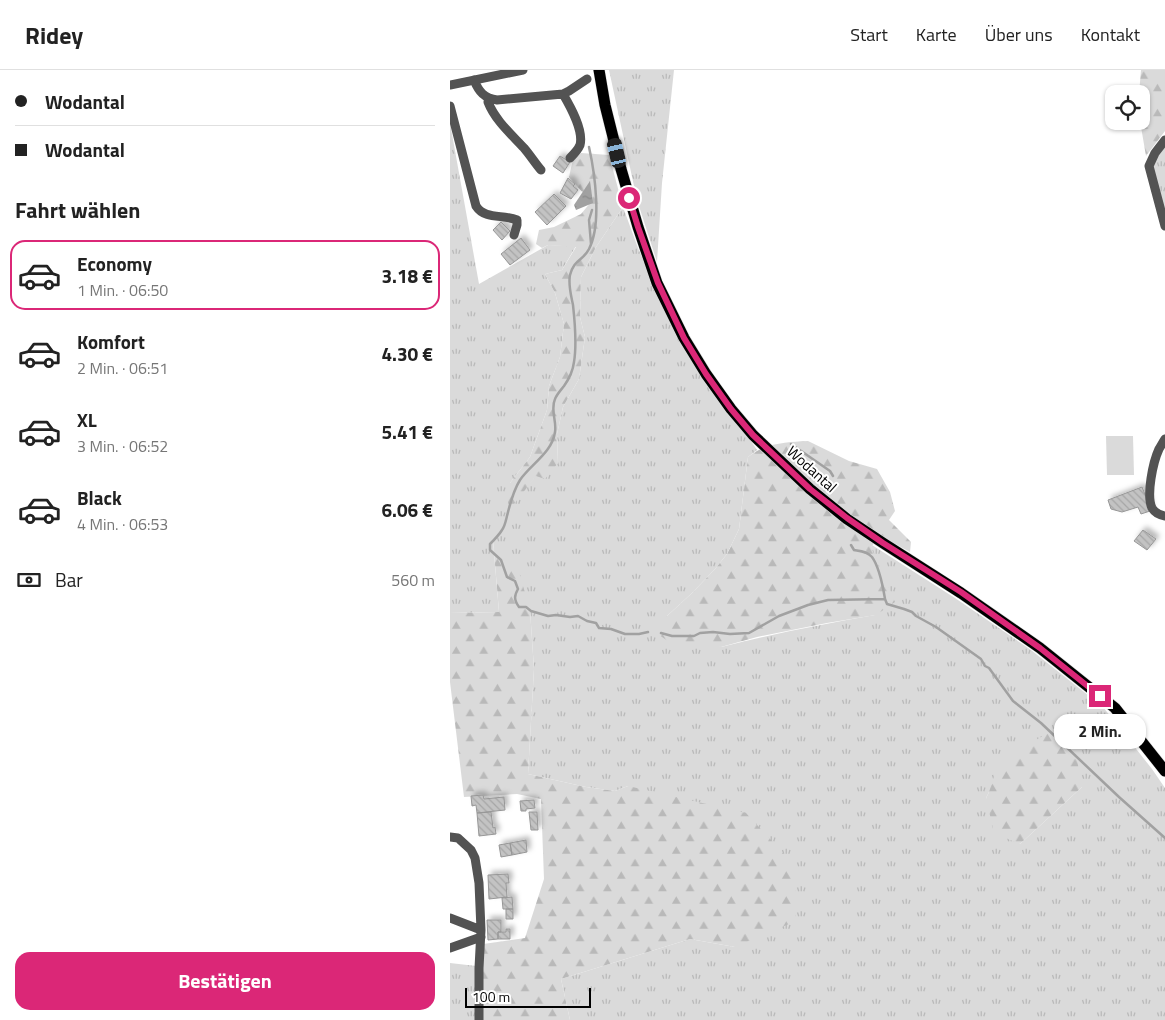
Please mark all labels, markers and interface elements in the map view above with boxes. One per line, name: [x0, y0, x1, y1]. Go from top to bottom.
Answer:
text: Ridey: [25, 17, 83, 53]
text: Start: [850, 21, 888, 48]
text: Karte: [916, 21, 957, 48]
text: Über uns: [985, 21, 1053, 48]
text: Kontakt: [1081, 21, 1140, 48]
map controls: [1105, 85, 1150, 130]
button: locate: [1105, 85, 1150, 130]
text: Wodantal: [45, 87, 125, 116]
text: Wodantal: [45, 135, 125, 164]
car: [606, 137, 627, 169]
route start: [618, 187, 640, 209]
text: Fahrt wählen: [15, 193, 140, 227]
text: Economy: [77, 249, 152, 278]
icon: car: [17, 253, 62, 298]
text: 3.18 €: [381, 261, 433, 290]
text: 1 Min. · 06:50: [77, 278, 168, 302]
text: Komfort: [77, 327, 145, 356]
icon: car: [17, 331, 62, 376]
text: 4.30 €: [381, 339, 433, 368]
text: 2 Min. · 06:51: [77, 356, 168, 380]
text: XL: [77, 405, 97, 434]
icon: car: [17, 409, 62, 454]
text: 5.41 €: [381, 417, 433, 446]
text: 3 Min. · 06:52: [77, 434, 168, 458]
street label: Wodantal: [782, 440, 842, 498]
text: Black: [77, 483, 122, 512]
icon: car: [17, 487, 62, 532]
text: 6.06 €: [381, 495, 433, 524]
text: 4 Min. · 06:53: [77, 512, 168, 536]
text: Bar: [55, 565, 83, 594]
icon: cash: [15, 566, 43, 594]
text: 560 m: [391, 568, 435, 592]
route end: [1089, 685, 1111, 707]
callout: 2 Min.: [1054, 714, 1146, 748]
text: 2 Min.: [1078, 719, 1122, 743]
button: Bestätigen: [15, 952, 435, 1010]
scale bar: [465, 985, 591, 1008]
text: 100 m: [472, 986, 510, 1007]

